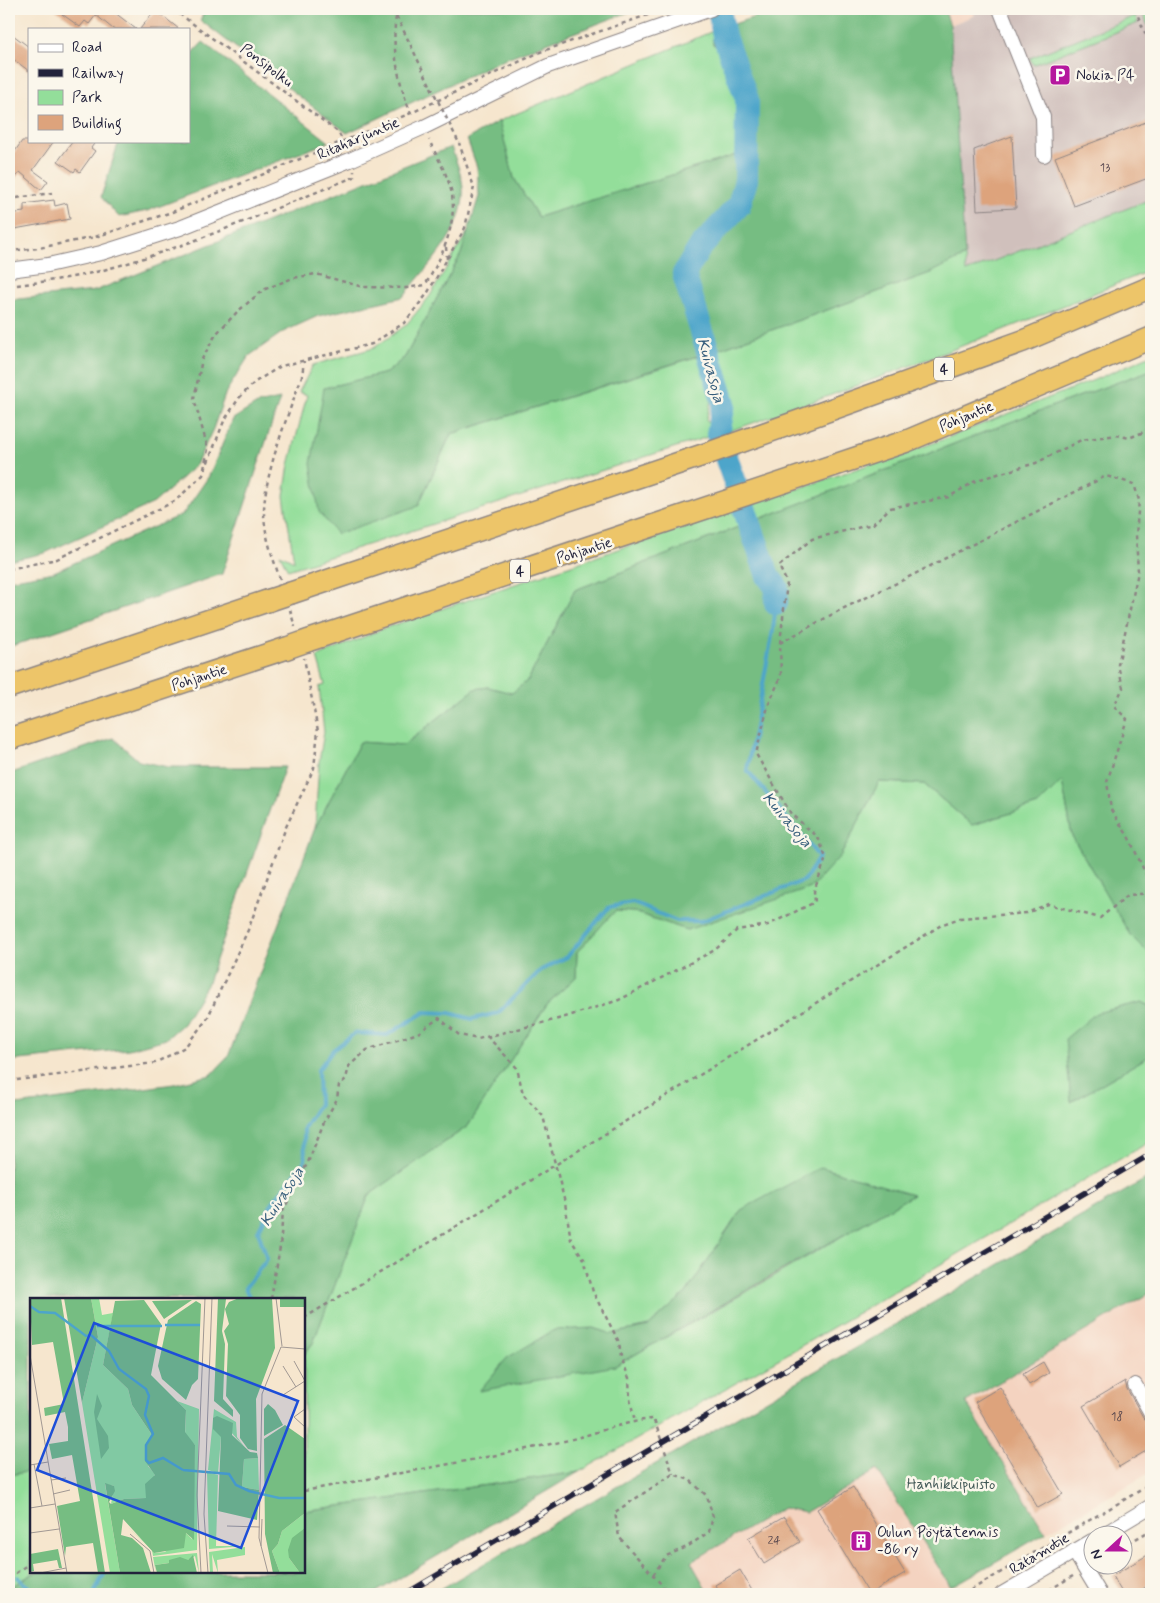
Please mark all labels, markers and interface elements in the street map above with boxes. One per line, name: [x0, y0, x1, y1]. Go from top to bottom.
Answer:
legend: [28, 28, 190, 142]
text: Road: [72, 38, 102, 58]
street label: Ponsipolku: [236, 39, 297, 92]
parking icon: Nokia P4: [1048, 63, 1072, 87]
text: Railway: [72, 64, 124, 84]
place label: Nokia P4: [1076, 66, 1135, 86]
text: Park: [72, 88, 102, 108]
street label: Ritaharjuntie: [314, 113, 402, 165]
text: Building: [72, 114, 122, 135]
house number: 13: [1100, 160, 1110, 176]
water label: Kuivasoja: [692, 336, 729, 405]
road number: 4: [934, 358, 954, 380]
street label: Pohjantie: [936, 397, 997, 437]
street label: Pohjantie: [554, 533, 615, 569]
road number: 4: [510, 560, 530, 582]
street label: Pohjantie: [169, 660, 230, 696]
water label: Kuivasoja: [757, 788, 816, 852]
water label: Kuivasoja: [255, 1163, 309, 1230]
inset map: [30, 1298, 305, 1573]
house number: 18: [1111, 1409, 1123, 1425]
park label: Hanhikkipuisto: [907, 1475, 995, 1495]
place label: Oulun Pöytätennis -86 ry: [877, 1523, 999, 1560]
north arrow: [1082, 1526, 1132, 1576]
street label: Ratamotie: [1006, 1528, 1073, 1580]
building icon: Oulun Pöytätennis -86 ry: [849, 1529, 873, 1553]
house number: 24: [767, 1533, 781, 1549]
text: N: [1087, 1547, 1107, 1562]

